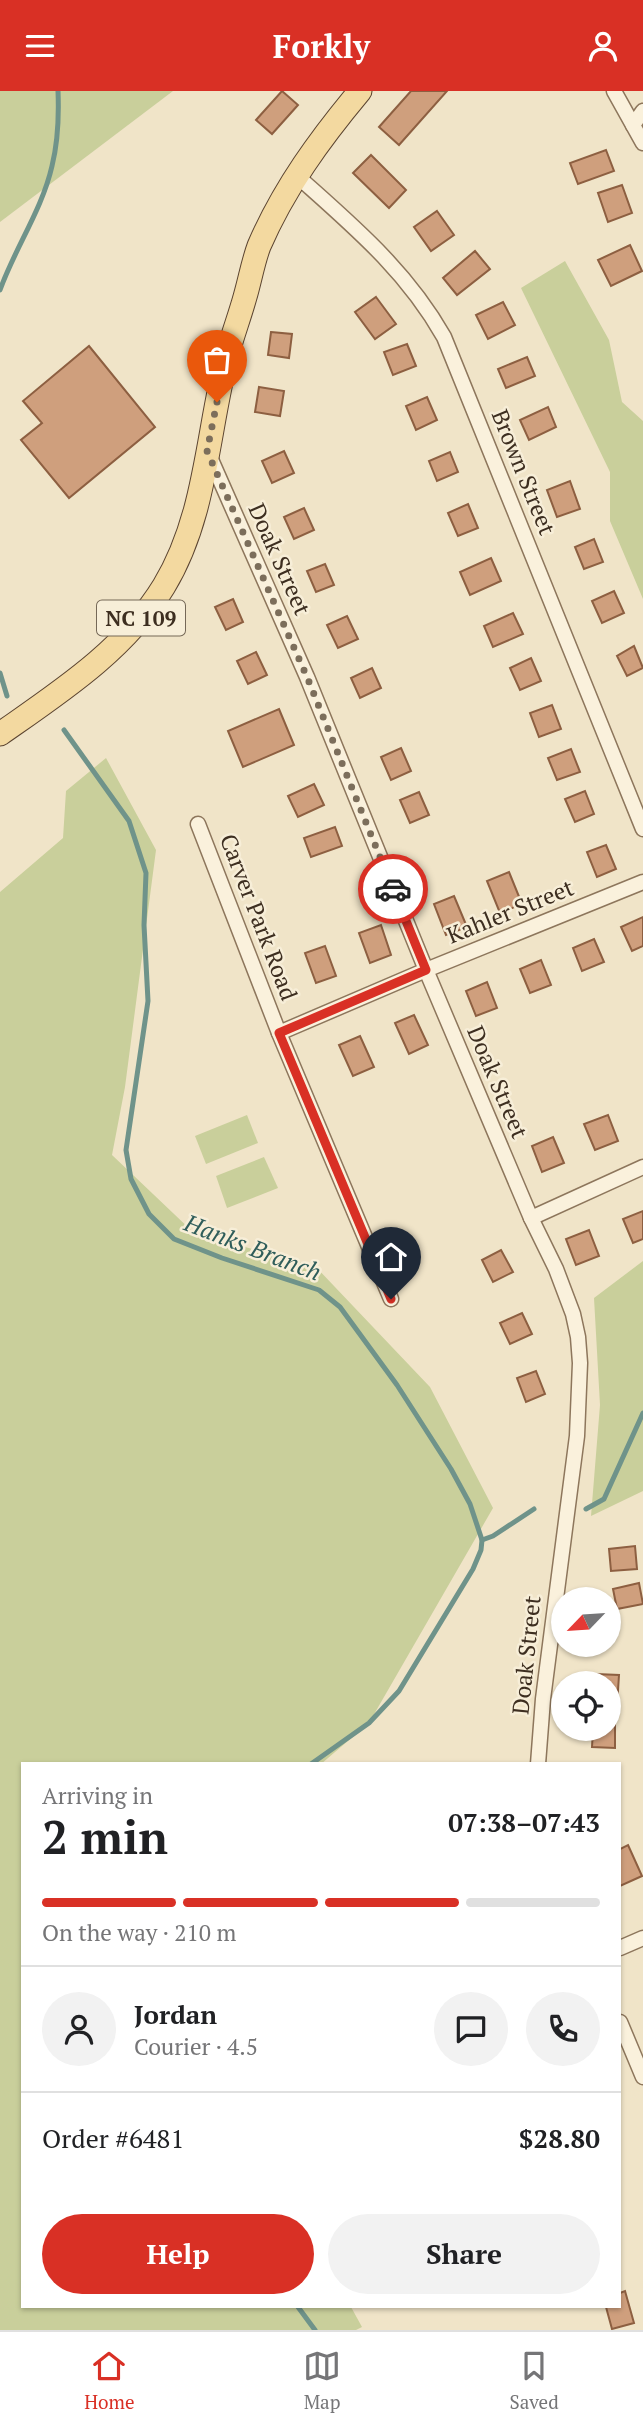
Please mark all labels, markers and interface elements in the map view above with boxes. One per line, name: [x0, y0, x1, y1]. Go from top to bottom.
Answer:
text: Forkly: [273, 25, 370, 67]
icon: menu: [21, 27, 59, 65]
icon: person: [584, 27, 622, 65]
pin: [187, 330, 247, 402]
icon: bag: [198, 341, 236, 379]
street label: Brown Street: [485, 405, 563, 540]
street label: Doak Street: [242, 498, 319, 620]
road number: NC 109: [97, 601, 185, 635]
street label: Carver Park Road: [213, 829, 305, 1005]
courier: [358, 854, 428, 924]
icon: car: [374, 870, 412, 908]
street label: Kahler Street: [442, 871, 578, 951]
street label: Doak Street: [460, 1021, 536, 1143]
water label: Hanks Branch: [179, 1206, 326, 1288]
pin: [361, 1227, 421, 1299]
icon: home: [372, 1238, 410, 1276]
north arrow: [551, 1587, 621, 1657]
map controls: [551, 1587, 621, 1741]
street label: Doak Street: [504, 1594, 548, 1716]
button: locate: [551, 1671, 621, 1741]
text: Arriving in: [42, 1780, 153, 1811]
text: 07:38–07:43: [448, 1805, 600, 1839]
text: 2 min: [42, 1806, 168, 1867]
text: On the way · 210 m: [42, 1917, 236, 1948]
button: person: [42, 1992, 116, 2066]
button: chat: [434, 1992, 508, 2066]
button: phone: [526, 1992, 600, 2066]
text: Jordan: [134, 1997, 217, 2031]
text: Courier · 4.5: [134, 2031, 258, 2062]
text: Order #6481: [42, 2121, 184, 2155]
text: $28.80: [519, 2121, 600, 2155]
button: Help: [42, 2214, 314, 2294]
button: Share: [328, 2214, 600, 2294]
tab: Home: [84, 2347, 135, 2414]
tab: Map: [303, 2347, 341, 2414]
tab: Saved: [510, 2347, 559, 2414]

